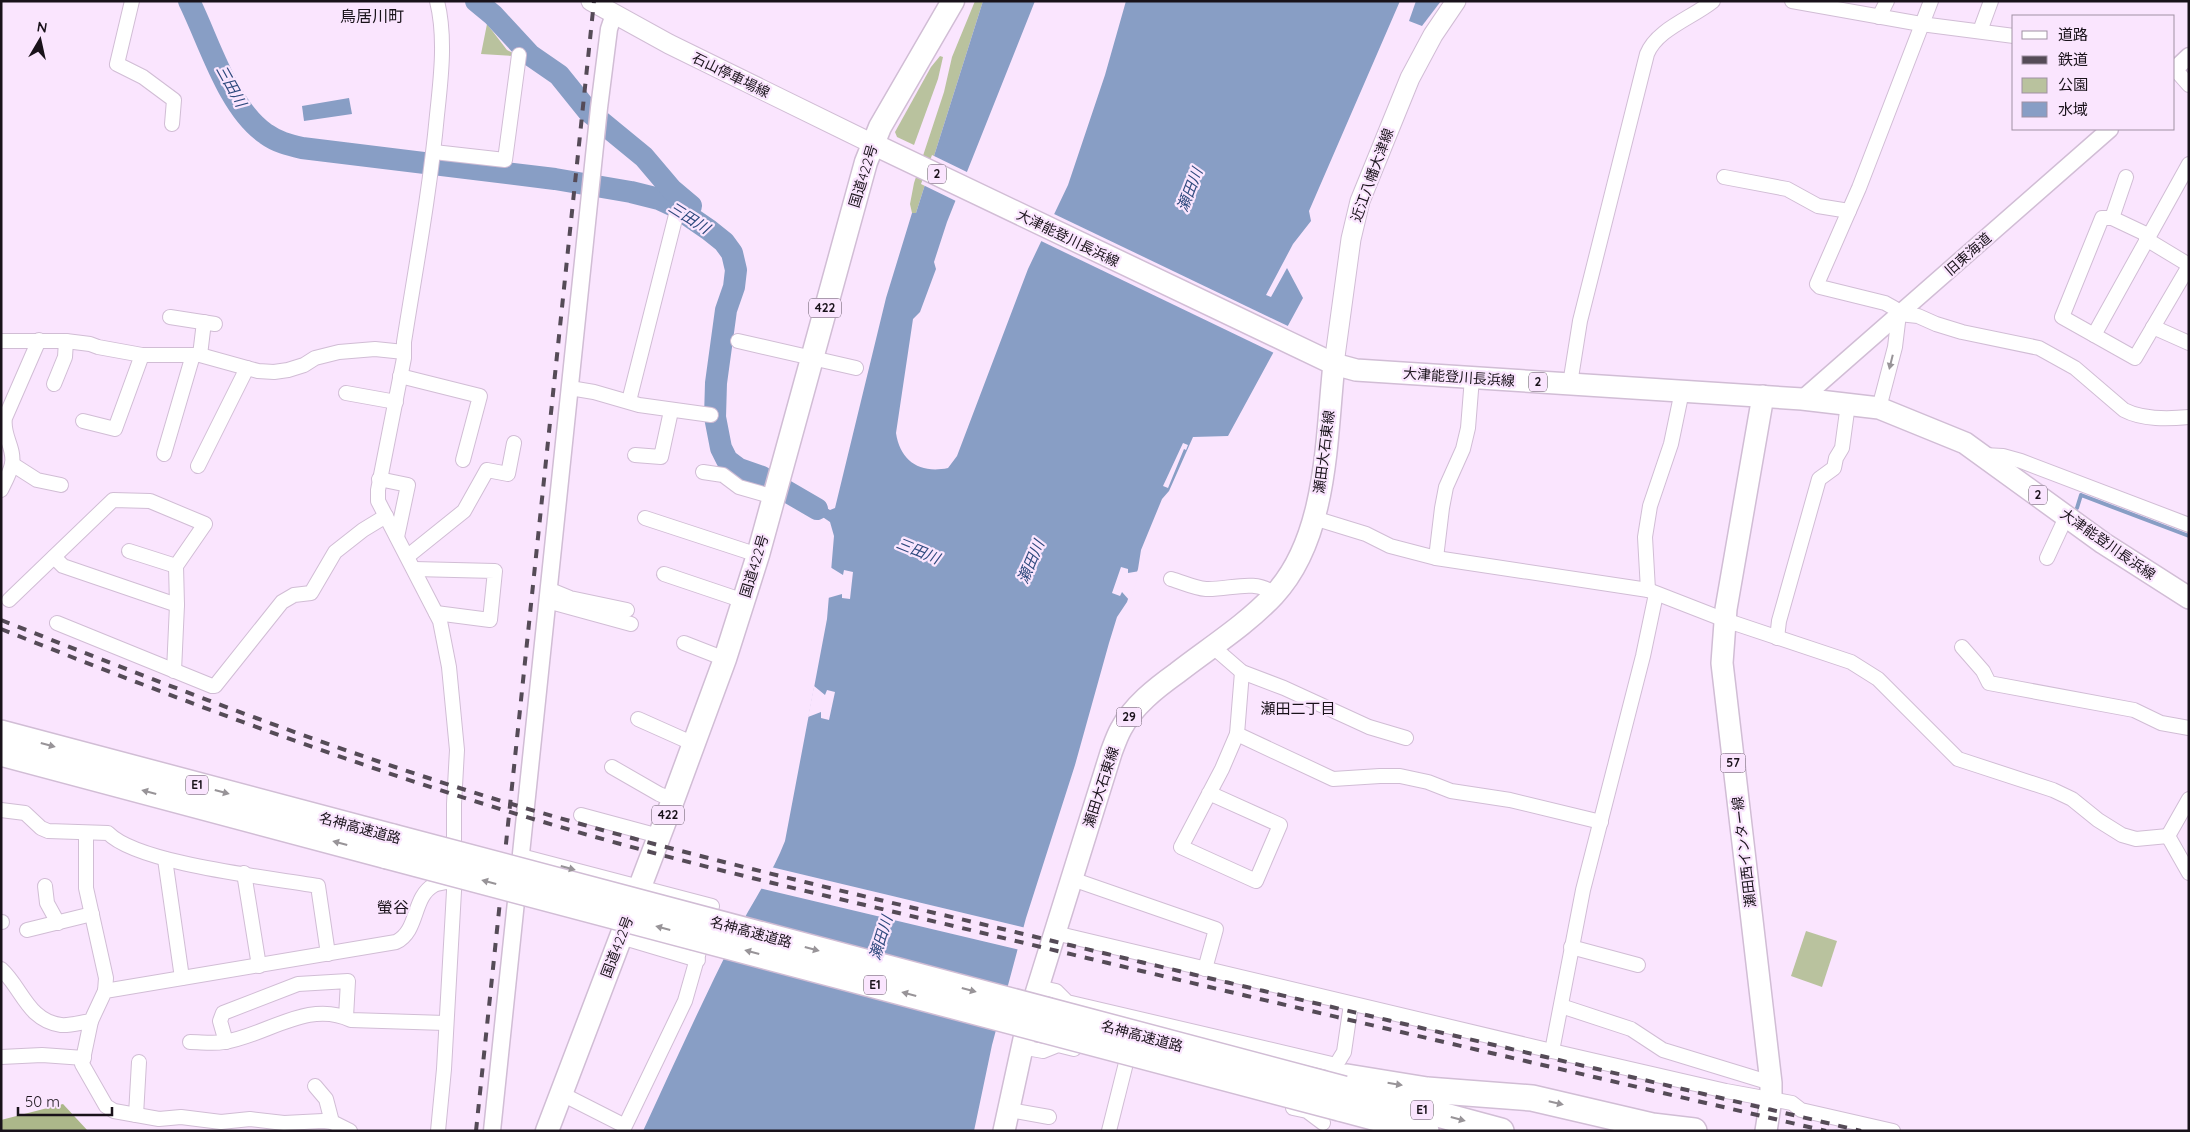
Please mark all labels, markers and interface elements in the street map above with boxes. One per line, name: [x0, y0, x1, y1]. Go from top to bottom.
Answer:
district label: 鳥居川町: [340, 6, 404, 26]
north arrow: [15, 15, 65, 65]
legend: [2012, 15, 2175, 130]
text: N: [36, 17, 49, 37]
text: 道路: [2058, 25, 2088, 44]
street label: 石山停車場線: [689, 48, 773, 102]
text: 鉄道: [2058, 50, 2088, 69]
water label: 三田川: [212, 61, 252, 112]
text: 公園: [2058, 75, 2088, 94]
text: 水域: [2058, 100, 2088, 119]
street label: 近江八幡大津線: [1347, 126, 1397, 224]
street label: 国道422号: [845, 142, 881, 210]
road number: 2: [928, 164, 946, 183]
water label: 瀬田川: [1173, 164, 1207, 214]
water label: 三田川: [665, 198, 715, 239]
street label: 大津能登川長浜線: [1014, 205, 1122, 271]
street label: 旧東海道: [1941, 229, 1995, 279]
road number: 422: [809, 298, 841, 318]
one-way arrow: [1887, 354, 1895, 369]
street label: 大津能登川長浜線: [1403, 364, 1515, 390]
road number: 2: [1529, 372, 1547, 392]
street label: 瀬田大石東線: [1310, 409, 1338, 495]
road number: 2: [2029, 486, 2047, 504]
street label: 大津能登川長浜線: [2057, 505, 2159, 583]
street label: 国道422号: [736, 532, 772, 600]
water label: 三田川: [894, 533, 944, 569]
water label: 瀬田川: [1013, 536, 1049, 586]
district label: 瀬田二丁目: [1260, 699, 1336, 718]
road number: 29: [1116, 708, 1142, 726]
one-way arrow: [41, 742, 56, 750]
street label: 瀬田大石東線: [1079, 744, 1123, 830]
road number: 57: [1720, 754, 1746, 772]
road number: E1: [186, 776, 208, 794]
one-way arrow: [142, 788, 157, 796]
one-way arrow: [215, 788, 230, 796]
street label: 瀬田西インター線: [1728, 795, 1760, 909]
road number: 422: [652, 806, 684, 824]
street label: 名神高速道路: [317, 808, 403, 848]
one-way arrow: [333, 839, 348, 847]
one-way arrow: [560, 865, 575, 873]
one-way arrow: [481, 878, 496, 886]
district label: 螢谷: [377, 897, 409, 917]
street label: 名神高速道路: [708, 912, 794, 952]
water label: 瀬田川: [865, 912, 897, 962]
street label: 国道422号: [597, 913, 637, 981]
one-way arrow: [655, 924, 670, 932]
one-way arrow: [804, 945, 819, 953]
one-way arrow: [745, 948, 760, 956]
road number: E1: [864, 976, 886, 994]
one-way arrow: [961, 986, 976, 994]
one-way arrow: [902, 990, 917, 998]
street label: 名神高速道路: [1099, 1016, 1185, 1056]
one-way arrow: [1387, 1081, 1403, 1089]
scale bar: [18, 1084, 111, 1116]
text: 50 m: [25, 1092, 60, 1111]
one-way arrow: [1548, 1099, 1563, 1107]
road number: E1: [1411, 1100, 1433, 1120]
one-way arrow: [1451, 1116, 1466, 1124]

